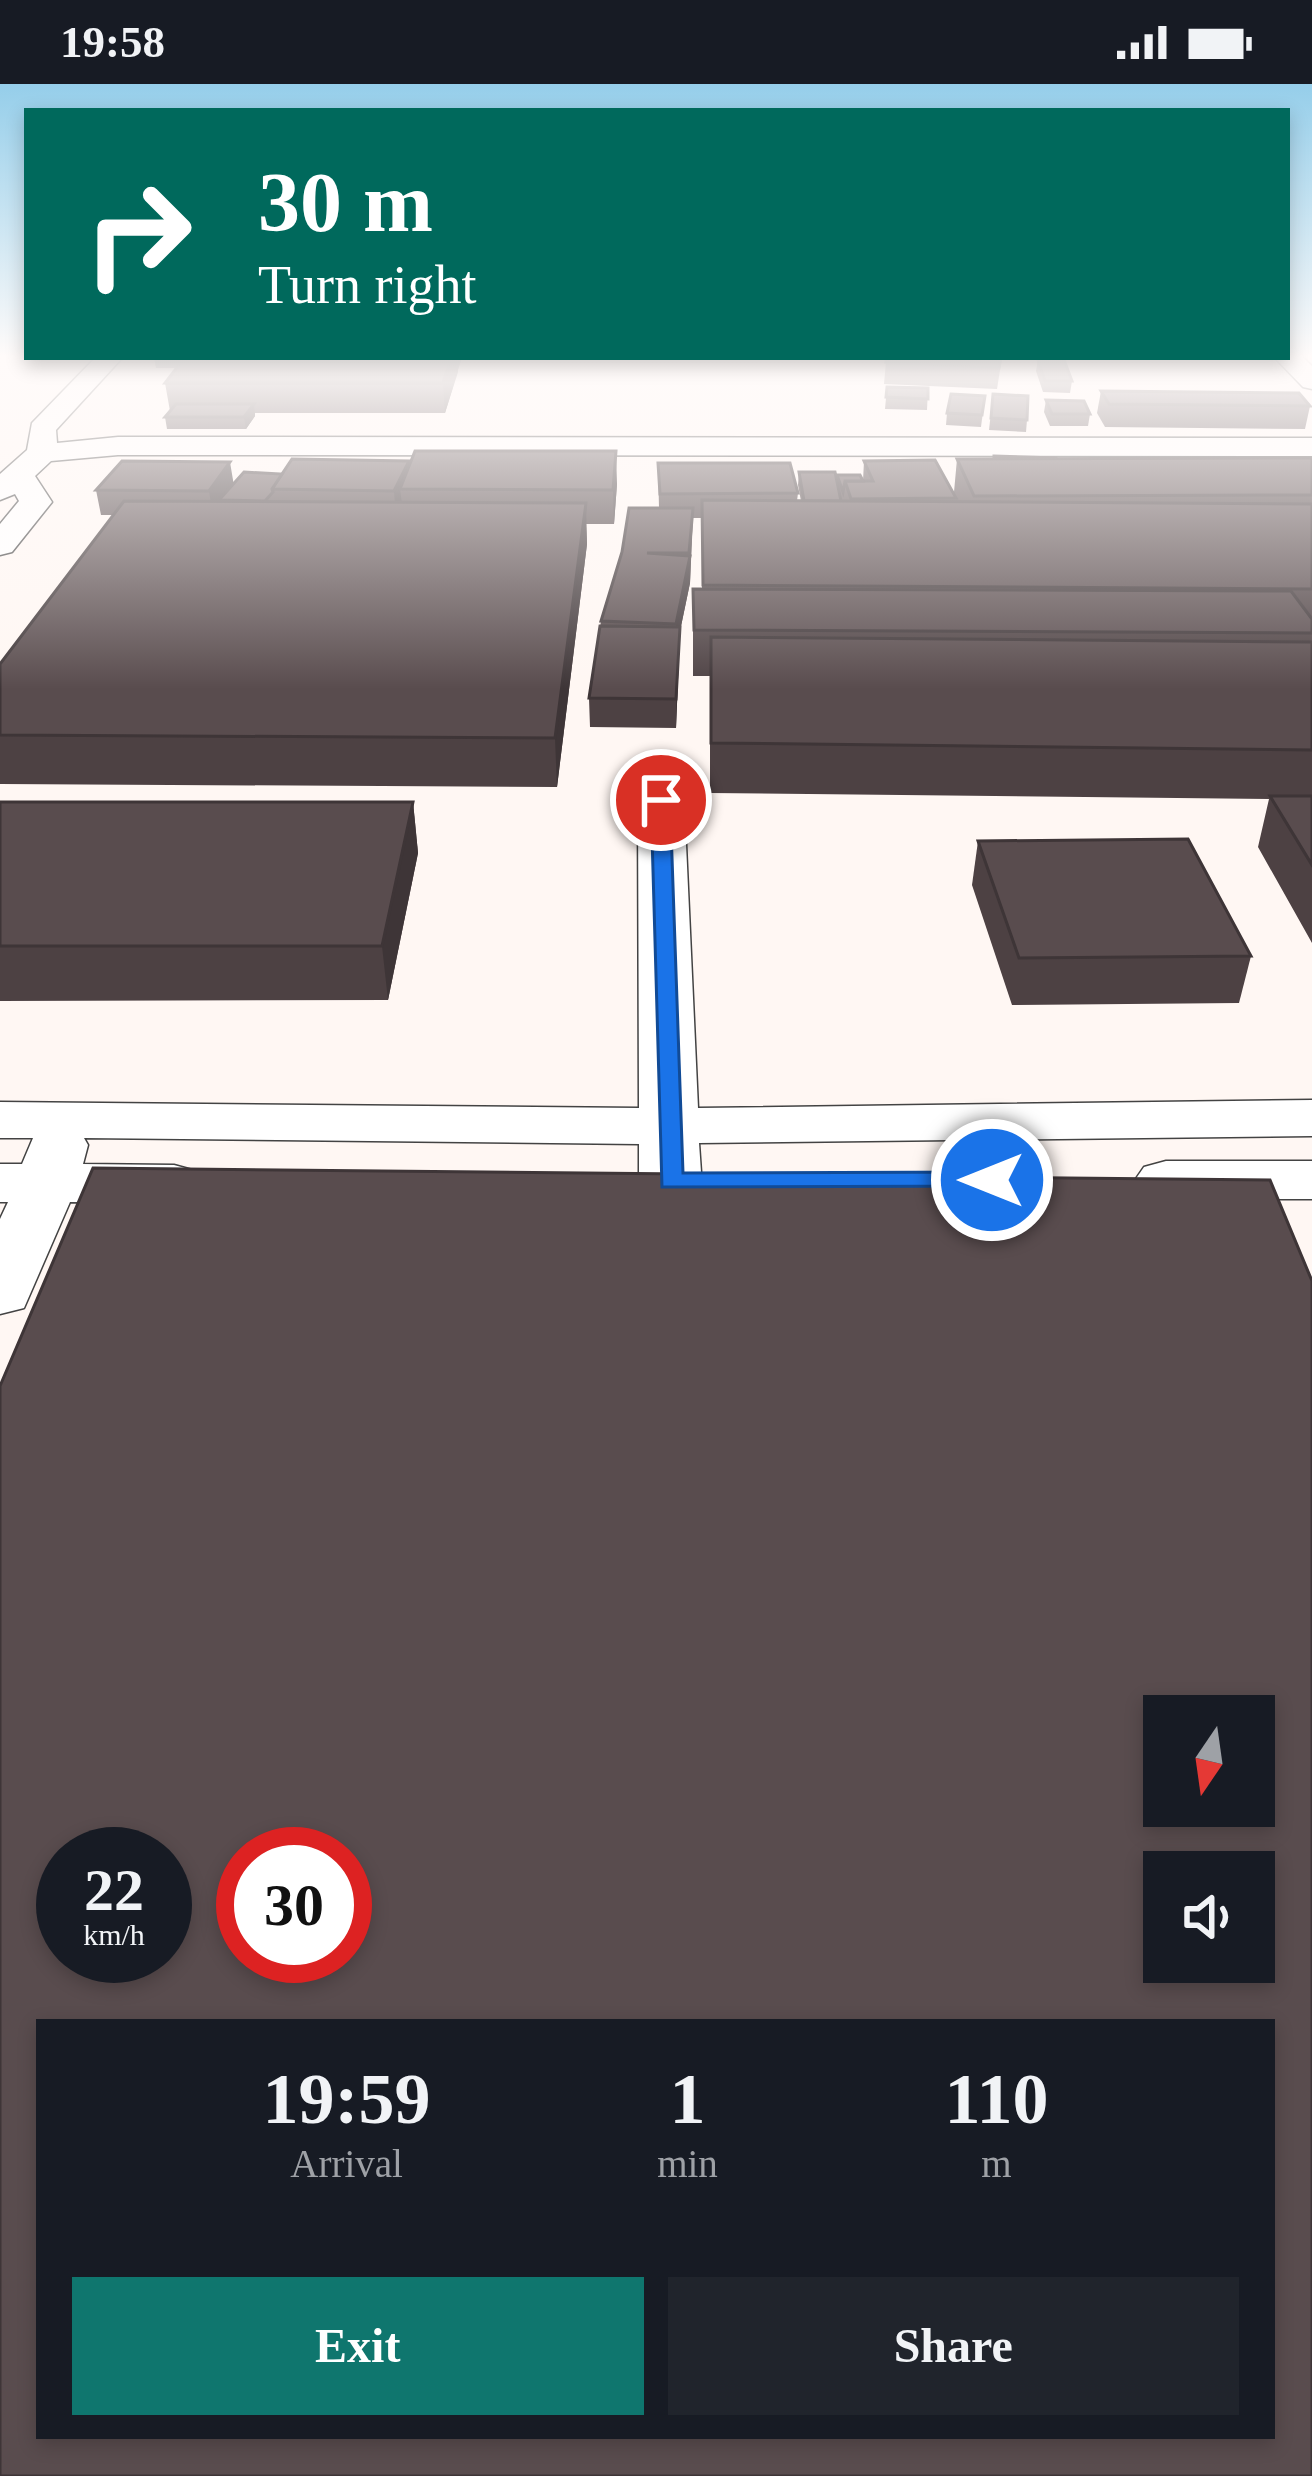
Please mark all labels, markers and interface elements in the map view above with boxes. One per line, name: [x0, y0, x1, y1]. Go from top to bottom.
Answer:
text: 19:58: [60, 17, 165, 67]
icon: right: [60, 156, 216, 312]
text: 30 m: [258, 156, 433, 249]
text: Turn right: [258, 255, 477, 315]
pin: [610, 749, 712, 851]
icon: arrive: [628, 767, 694, 833]
position arrow: [929, 1117, 1055, 1243]
north arrow: [1143, 1695, 1275, 1827]
map controls: [1143, 1695, 1275, 1983]
speed limit sign: 30: [216, 1827, 372, 1983]
button: sound: [1143, 1851, 1275, 1983]
text: 22: [84, 1857, 144, 1923]
text: km/h: [83, 1918, 145, 1951]
text: 19:59: [263, 2059, 431, 2139]
text: 1: [669, 2059, 705, 2139]
text: 110: [944, 2059, 1048, 2139]
text: Arrival: [290, 2142, 403, 2185]
text: min: [657, 2142, 718, 2185]
text: m: [981, 2142, 1012, 2185]
button: Exit: [72, 2277, 644, 2415]
button: Share: [668, 2277, 1239, 2415]

